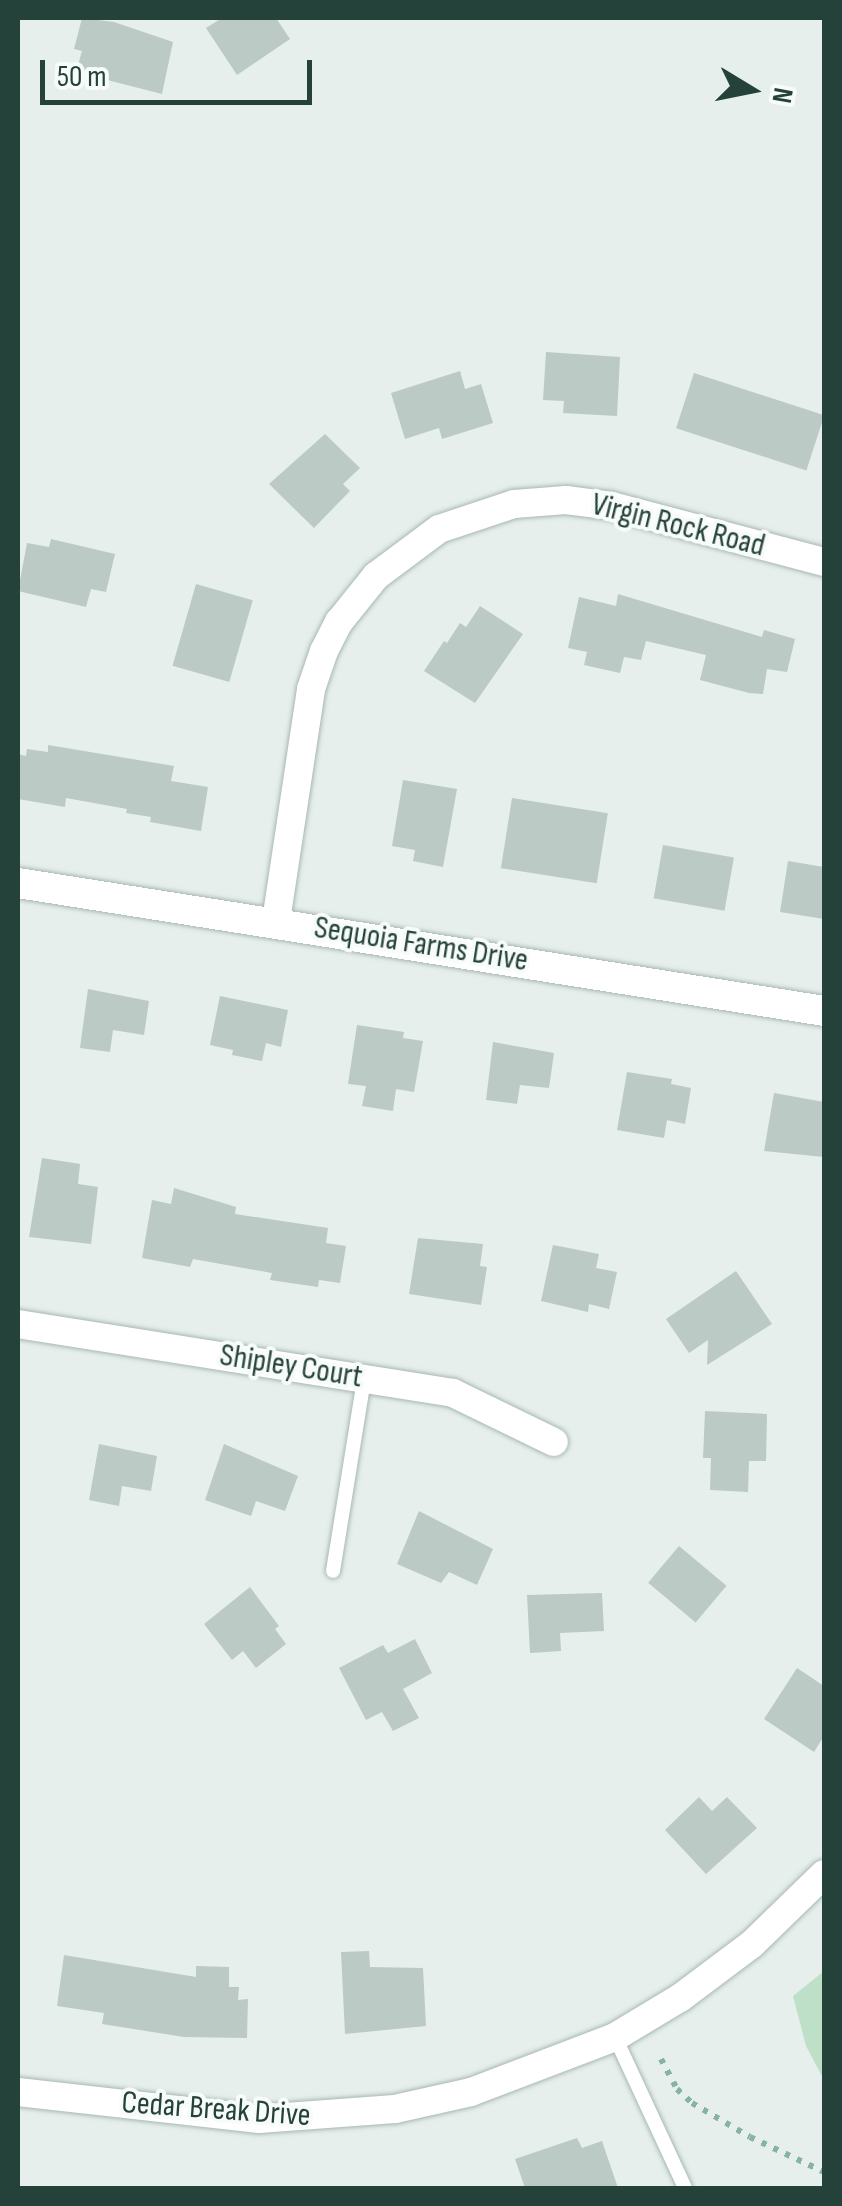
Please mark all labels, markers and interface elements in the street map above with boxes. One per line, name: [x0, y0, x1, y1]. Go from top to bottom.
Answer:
scale bar: [45, 40, 318, 102]
north arrow: [702, 40, 802, 140]
text: 50 m: [57, 59, 106, 95]
text: N: [764, 85, 800, 106]
street label: Virgin Rock Road: [587, 486, 769, 566]
street label: Sequoia Farms Drive: [311, 909, 531, 981]
street label: Shipley Court: [217, 1337, 365, 1397]
street label: Cedar Break Drive: [120, 2084, 312, 2136]

